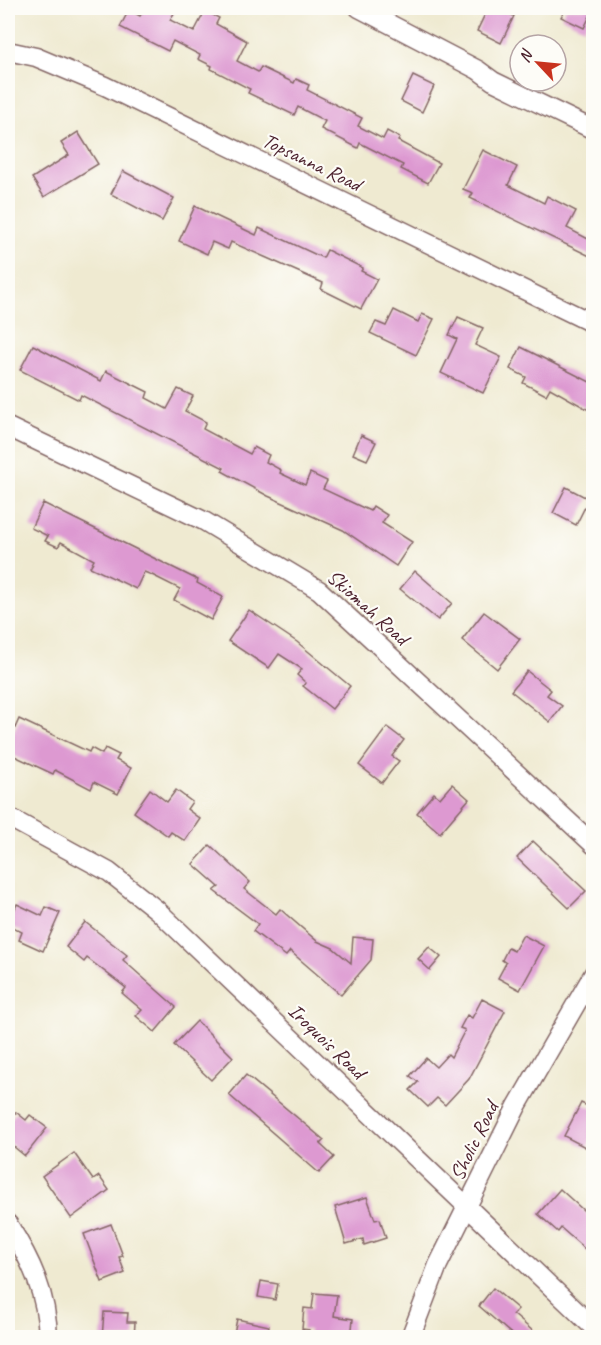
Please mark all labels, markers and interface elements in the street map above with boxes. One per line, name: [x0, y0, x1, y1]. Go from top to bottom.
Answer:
north arrow: [508, 33, 568, 93]
text: N: [514, 45, 538, 66]
street label: Topsanna Road: [258, 127, 369, 199]
street label: Skiomah Road: [322, 564, 417, 653]
street label: Iroquois Road: [283, 998, 374, 1087]
street label: Sholic Road: [444, 1094, 506, 1184]

